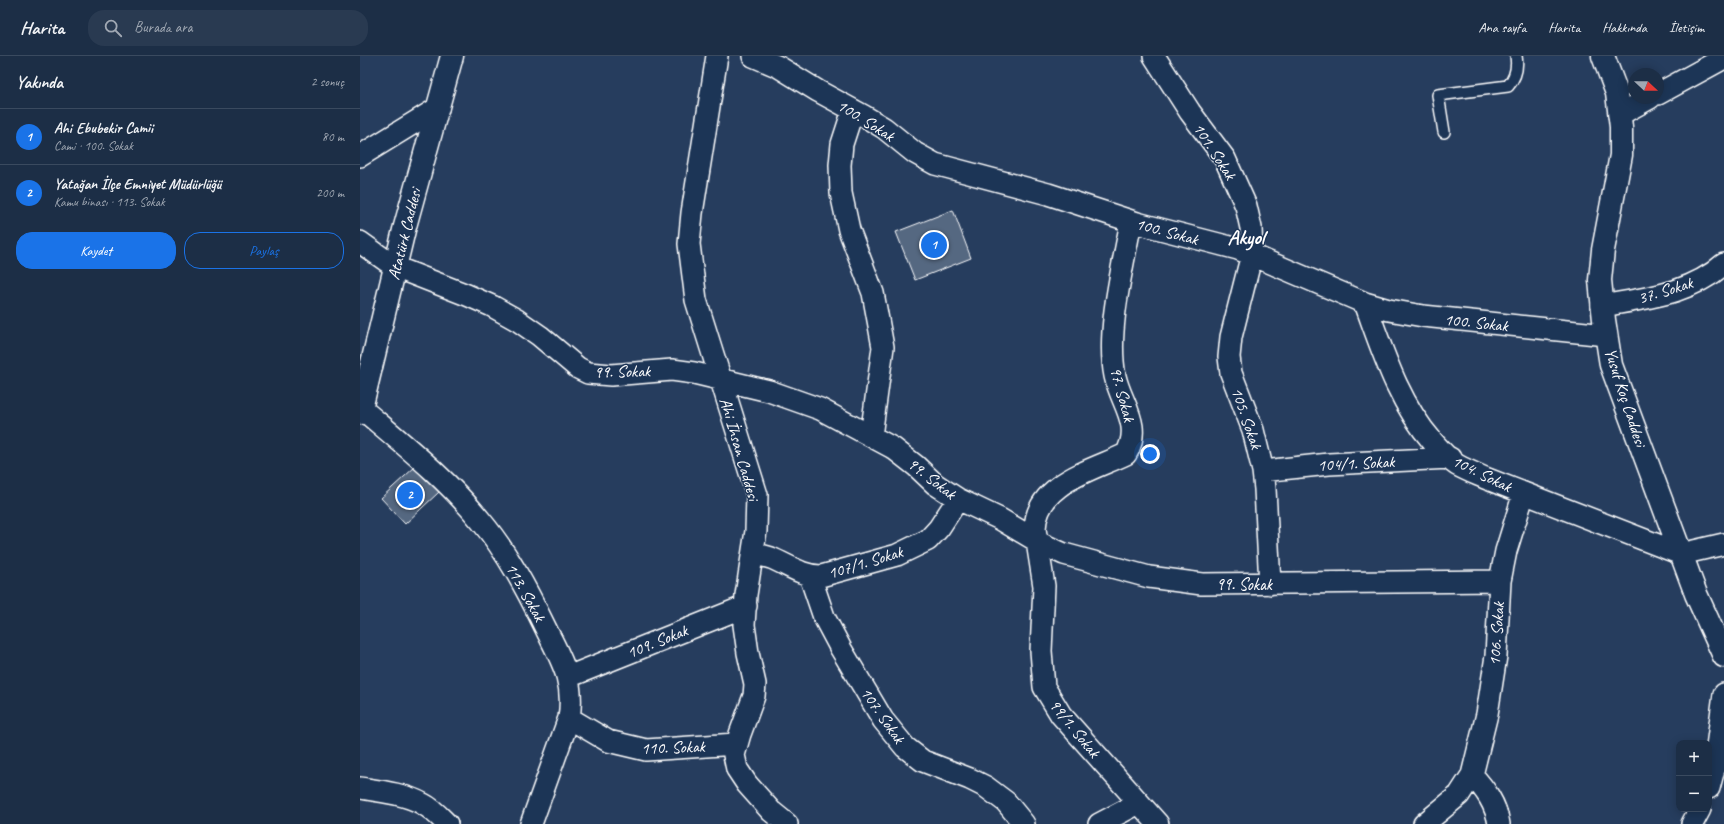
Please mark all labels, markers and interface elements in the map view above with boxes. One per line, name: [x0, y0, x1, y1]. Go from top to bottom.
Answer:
search box: [88, 10, 368, 46]
text: Harita: [20, 16, 64, 40]
icon: search: [102, 17, 124, 39]
text: Burada ara: [134, 18, 193, 37]
text: Ana sayfa: [1479, 19, 1526, 36]
text: Harita: [1548, 19, 1580, 36]
text: Hakkında: [1602, 19, 1647, 36]
text: İletişim: [1669, 19, 1704, 36]
north arrow: [1628, 68, 1664, 104]
text: Yakında: [16, 72, 63, 93]
text: 2 sonuç: [311, 74, 344, 90]
street label: 100. Sokak: [833, 95, 900, 147]
text: Ahi Ebubekir Camii: [54, 119, 153, 138]
street label: 101. Sokak: [1188, 119, 1242, 185]
text: 1: [26, 129, 32, 145]
text: 80 m: [322, 129, 344, 145]
text: Cami · 100. Sokak: [54, 138, 133, 154]
text: Yatağan İlçe Emniyet Müdürlüğü: [54, 175, 221, 194]
street label: Atatürk Caddesi: [383, 184, 427, 282]
text: 2: [26, 185, 32, 201]
text: 200 m: [316, 185, 344, 201]
text: Kamu binası · 113. Sokak: [54, 194, 165, 210]
street label: 100. Sokak: [1133, 213, 1202, 250]
district label: Akyol: [1227, 224, 1269, 251]
pin: 1: [921, 230, 947, 260]
button: Kaydet: [16, 232, 176, 269]
button: Paylaş: [184, 232, 344, 269]
street label: 37. Sokak: [1635, 272, 1697, 309]
street label: 100. Sokak: [1443, 309, 1511, 336]
street label: Yusuf Koç Caddesi: [1600, 345, 1652, 452]
street label: 99. Sokak: [594, 360, 652, 382]
street label: 97. Sokak: [1105, 364, 1140, 426]
street label: 105. Sokak: [1226, 385, 1267, 453]
street label: Ahi İhsan Caddesi: [715, 395, 765, 505]
your location: [1140, 444, 1160, 464]
street label: 104. Sokak: [1449, 450, 1517, 498]
street label: 104/1. Sokak: [1317, 451, 1397, 476]
street label: 99. Sokak: [903, 453, 962, 505]
pin: 2: [397, 480, 423, 510]
street label: 107/1. Sokak: [825, 541, 907, 584]
street label: 113. Sokak: [501, 559, 551, 627]
street label: 99. Sokak: [1216, 574, 1274, 595]
street label: 106. Sokak: [1484, 600, 1509, 667]
street label: 109. Sokak: [624, 619, 692, 663]
street label: 107. Sokak: [856, 683, 911, 749]
street label: 99/1. Sokak: [1045, 695, 1106, 763]
street label: 110. Sokak: [641, 736, 707, 759]
map controls: [1676, 740, 1712, 812]
button: +: [1676, 740, 1712, 776]
button: −: [1676, 776, 1712, 812]

